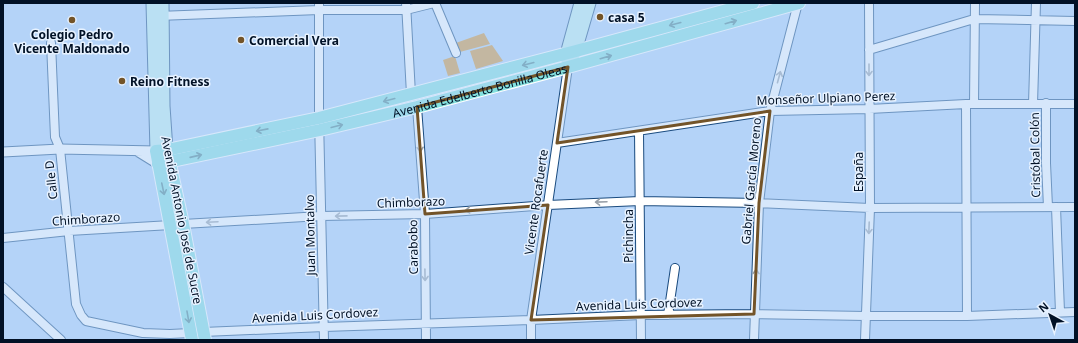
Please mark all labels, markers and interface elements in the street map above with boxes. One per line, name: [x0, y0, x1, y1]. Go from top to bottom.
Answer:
place label: casa 5: [608, 9, 645, 26]
marker: casa 5: [595, 12, 605, 22]
marker: Colegio Pedro Vicente Maldonado: [67, 15, 77, 25]
one-way arrow: [724, 18, 737, 25]
one-way arrow: [668, 21, 681, 29]
place label: Colegio Pedro Vicente Maldonado: [14, 26, 130, 57]
place label: Comercial Vera: [249, 32, 339, 49]
marker: Comercial Vera: [236, 35, 246, 45]
one-way arrow: [599, 53, 612, 60]
street label: Avenida Edelberto Bonilla Oleas: [391, 59, 569, 121]
one-way arrow: [522, 61, 535, 68]
one-way arrow: [865, 63, 873, 76]
one-way arrow: [776, 71, 783, 84]
place label: Reino Fitness: [130, 73, 209, 90]
marker: Reino Fitness: [117, 76, 127, 86]
street label: Monseñor Ulpiano Perez: [756, 87, 896, 109]
one-way arrow: [383, 97, 396, 104]
street label: Cristóbal Colón: [1026, 112, 1044, 198]
street label: Gabriel García Moreno: [737, 117, 765, 245]
one-way arrow: [330, 122, 343, 129]
one-way arrow: [256, 126, 269, 134]
street label: Avenida Antonio José de Sucre: [157, 135, 207, 306]
one-way arrow: [416, 139, 423, 152]
street label: Vicente Rocafuerte: [520, 148, 552, 256]
one-way arrow: [189, 152, 202, 159]
street label: España: [850, 152, 867, 192]
street label: Calle D: [40, 159, 62, 200]
one-way arrow: [160, 183, 168, 196]
street label: Chimborazo: [377, 192, 445, 212]
street label: Juan Montalvo: [301, 194, 319, 277]
one-way arrow: [595, 199, 608, 206]
one-way arrow: [465, 207, 478, 214]
street label: Chimborazo: [51, 208, 121, 230]
street label: Pichincha: [620, 209, 637, 263]
one-way arrow: [335, 212, 348, 220]
one-way arrow: [206, 218, 219, 226]
street label: Carabobo: [404, 219, 422, 275]
one-way arrow: [865, 221, 873, 234]
one-way arrow: [422, 268, 429, 281]
one-way arrow: [752, 269, 760, 282]
street label: Avenida Luis Cordovez: [576, 293, 703, 315]
north arrow: [1030, 295, 1070, 335]
text: N: [1035, 298, 1052, 316]
street label: Avenida Luis Cordovez: [251, 303, 379, 327]
one-way arrow: [184, 310, 192, 323]

